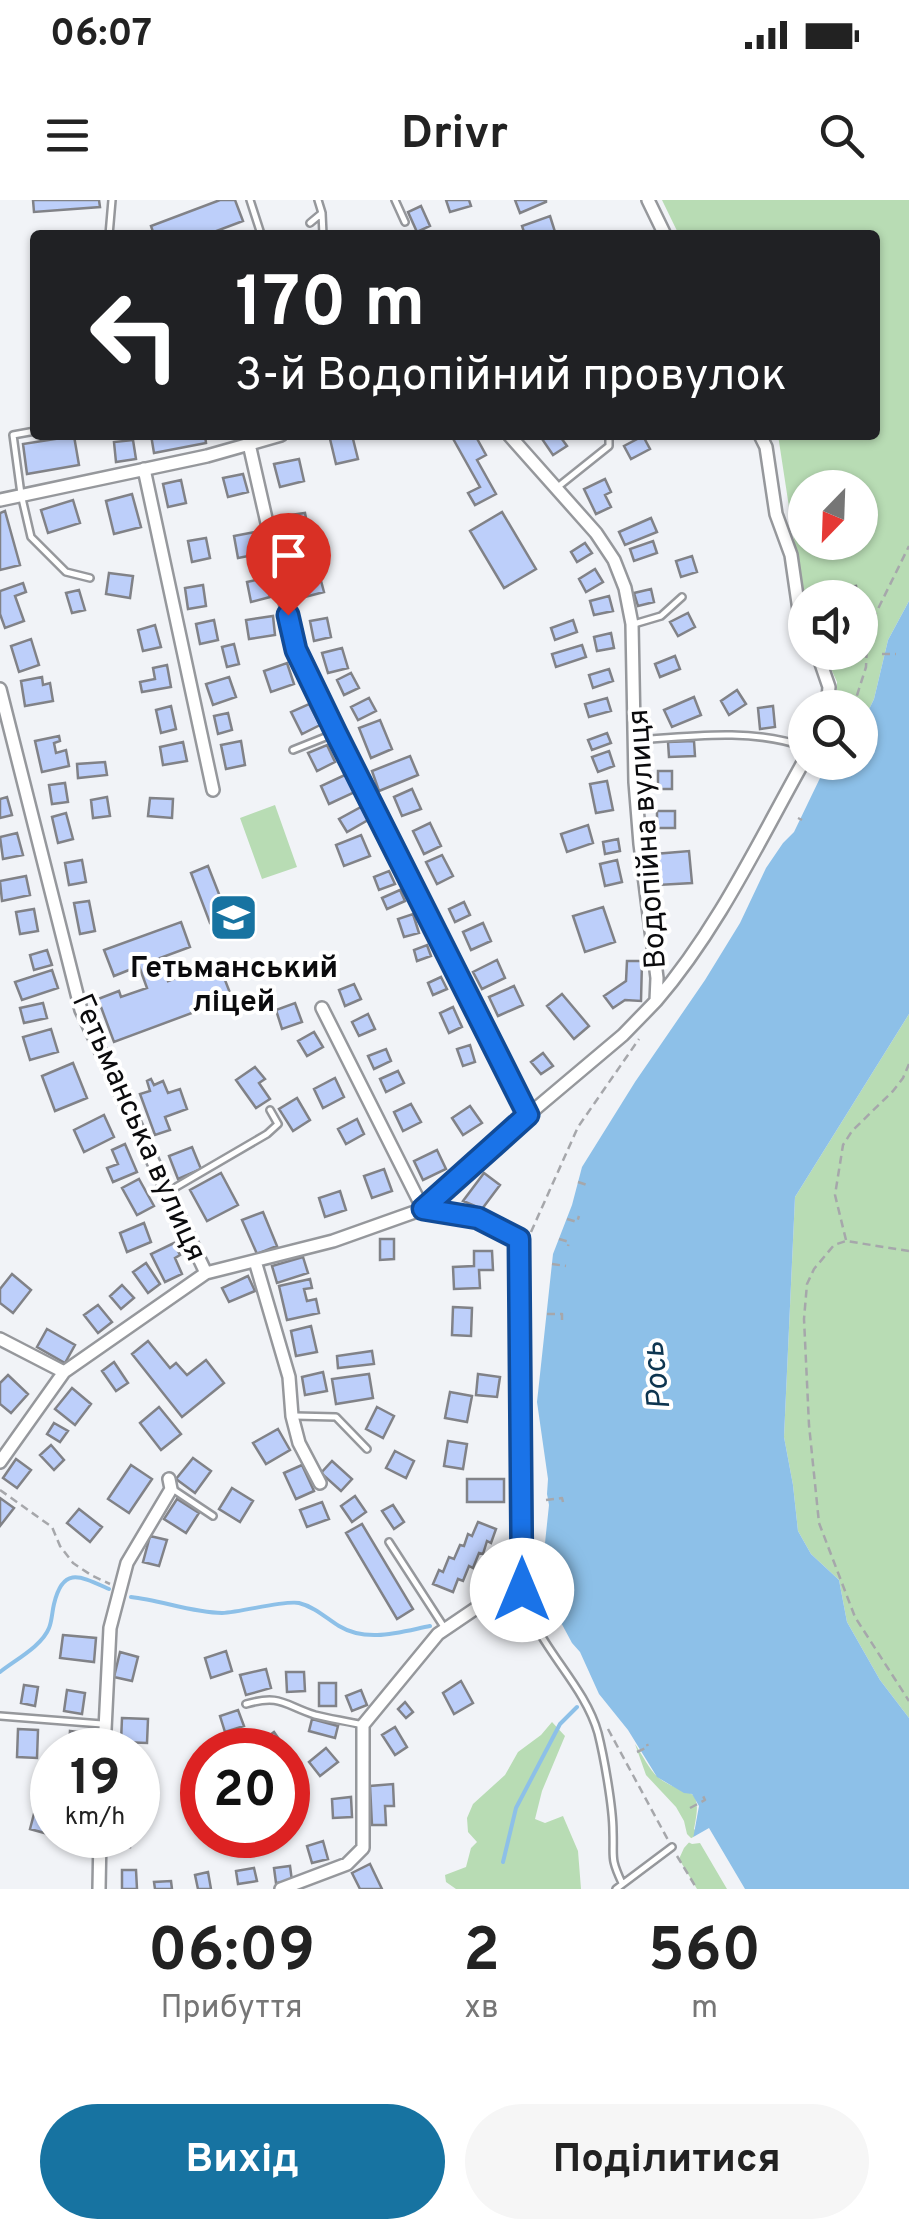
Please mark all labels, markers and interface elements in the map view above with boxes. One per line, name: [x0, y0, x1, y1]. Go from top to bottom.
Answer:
text: 06:07: [50, 11, 152, 60]
text: Drivr: [401, 107, 508, 164]
icon: menu: [40, 108, 95, 163]
icon: search: [814, 108, 869, 163]
text: 170 m: [235, 262, 425, 351]
icon: left: [70, 270, 200, 400]
text: 3-й Водопійний провулок: [235, 349, 787, 406]
north arrow: [788, 470, 878, 560]
map controls: [788, 470, 878, 780]
pin: [246, 513, 331, 616]
icon: arrive: [261, 528, 316, 583]
button: sound: [788, 580, 878, 670]
button: search: [788, 690, 878, 780]
street label: Водопійна вулиця: [621, 708, 676, 970]
school or university icon: Гетьманський ліцей: [208, 892, 260, 944]
place label: Гетьманський ліцей: [130, 951, 338, 1022]
street label: Гетьманська вулиця: [62, 989, 213, 1267]
water label: Рось: [635, 1340, 681, 1412]
position arrow: [470, 1538, 574, 1642]
speed limit sign: 20: [180, 1728, 310, 1858]
text: 19: [70, 1749, 120, 1812]
text: km/h: [65, 1802, 125, 1834]
text: 06:09: [148, 1916, 315, 1992]
text: 2: [463, 1916, 500, 1992]
text: 560: [648, 1916, 761, 1992]
text: Прибуття: [161, 1989, 303, 2029]
text: хв: [464, 1989, 499, 2029]
text: m: [691, 1989, 718, 2029]
button: Вихід: [40, 2104, 445, 2219]
button: Поділитися: [465, 2104, 869, 2219]

